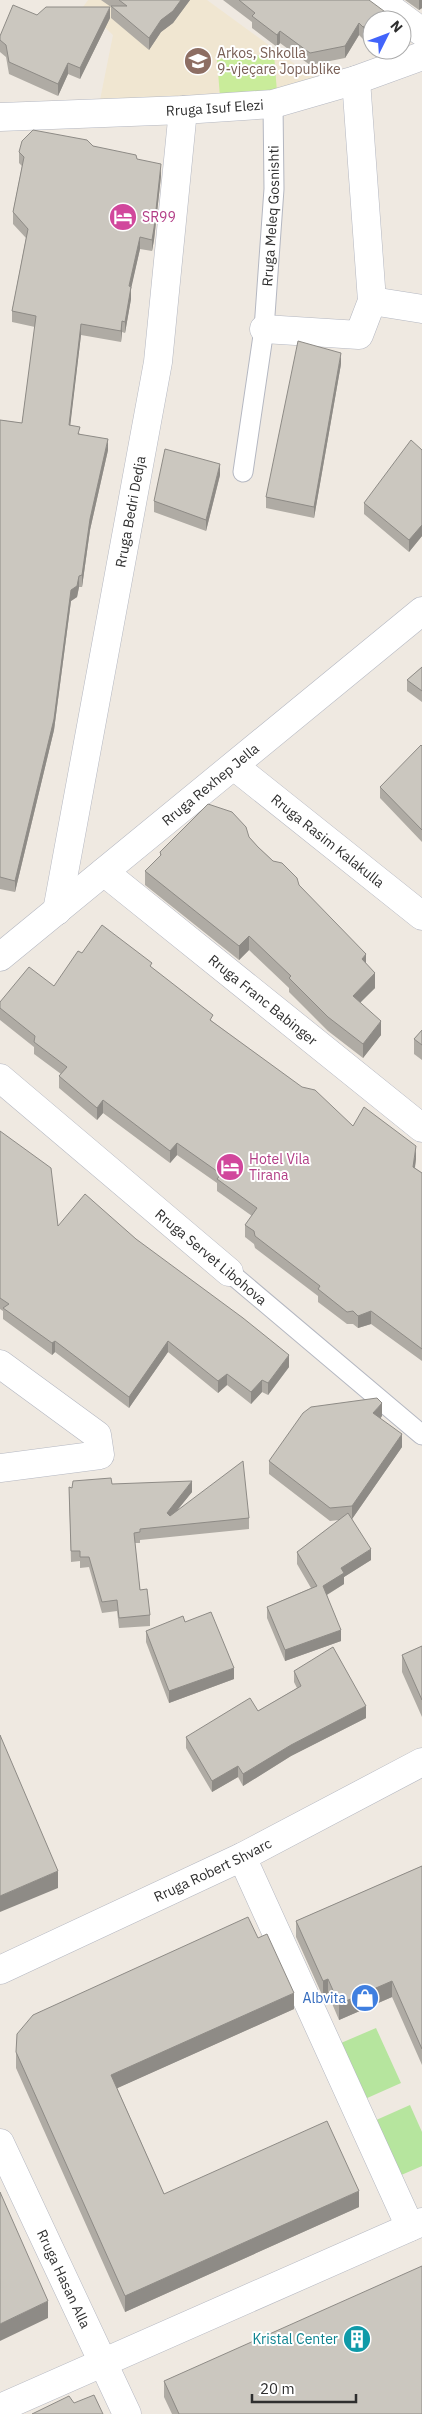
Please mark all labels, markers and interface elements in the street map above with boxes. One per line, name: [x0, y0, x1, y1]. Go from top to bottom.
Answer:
north arrow: [362, 10, 412, 60]
text: N: [387, 17, 407, 36]
place label: Arkos, Shkolla 9-vjeçare Jopublike: [217, 44, 341, 78]
school or university icon: Arkos, Shkolla 9-vjeçare Jopublike: [183, 46, 213, 76]
street label: Rruga Isuf Elezi: [165, 96, 264, 120]
street label: Rruga Meleq Gosnishti: [258, 145, 283, 287]
hotel icon: SR99: [108, 202, 138, 232]
place label: SR99: [142, 208, 176, 226]
street label: Rruga Bedri Dedja: [111, 454, 150, 569]
street label: Rruga Rexhep Jella: [158, 739, 263, 830]
street label: Rruga Rasim Kalakulla: [267, 790, 389, 892]
street label: Rruga Franc Babinger: [205, 951, 321, 1049]
place label: Hotel Vila Tirana: [249, 1150, 310, 1184]
hotel icon: Hotel Vila Tirana: [215, 1152, 245, 1182]
street label: Rruga Servet Libohova: [151, 1205, 271, 1309]
street label: Rruga Robert Shvarc: [151, 1834, 275, 1906]
shop icon: Albvita: [350, 1983, 380, 2013]
place label: Albvita: [302, 1989, 347, 2007]
street label: Rruga Hasan Alla: [33, 2226, 95, 2332]
building icon: Kristal Center: [342, 2324, 372, 2354]
place label: Kristal Center: [252, 2330, 338, 2348]
scale bar: [252, 2372, 356, 2404]
text: 20 m: [260, 2379, 295, 2398]

